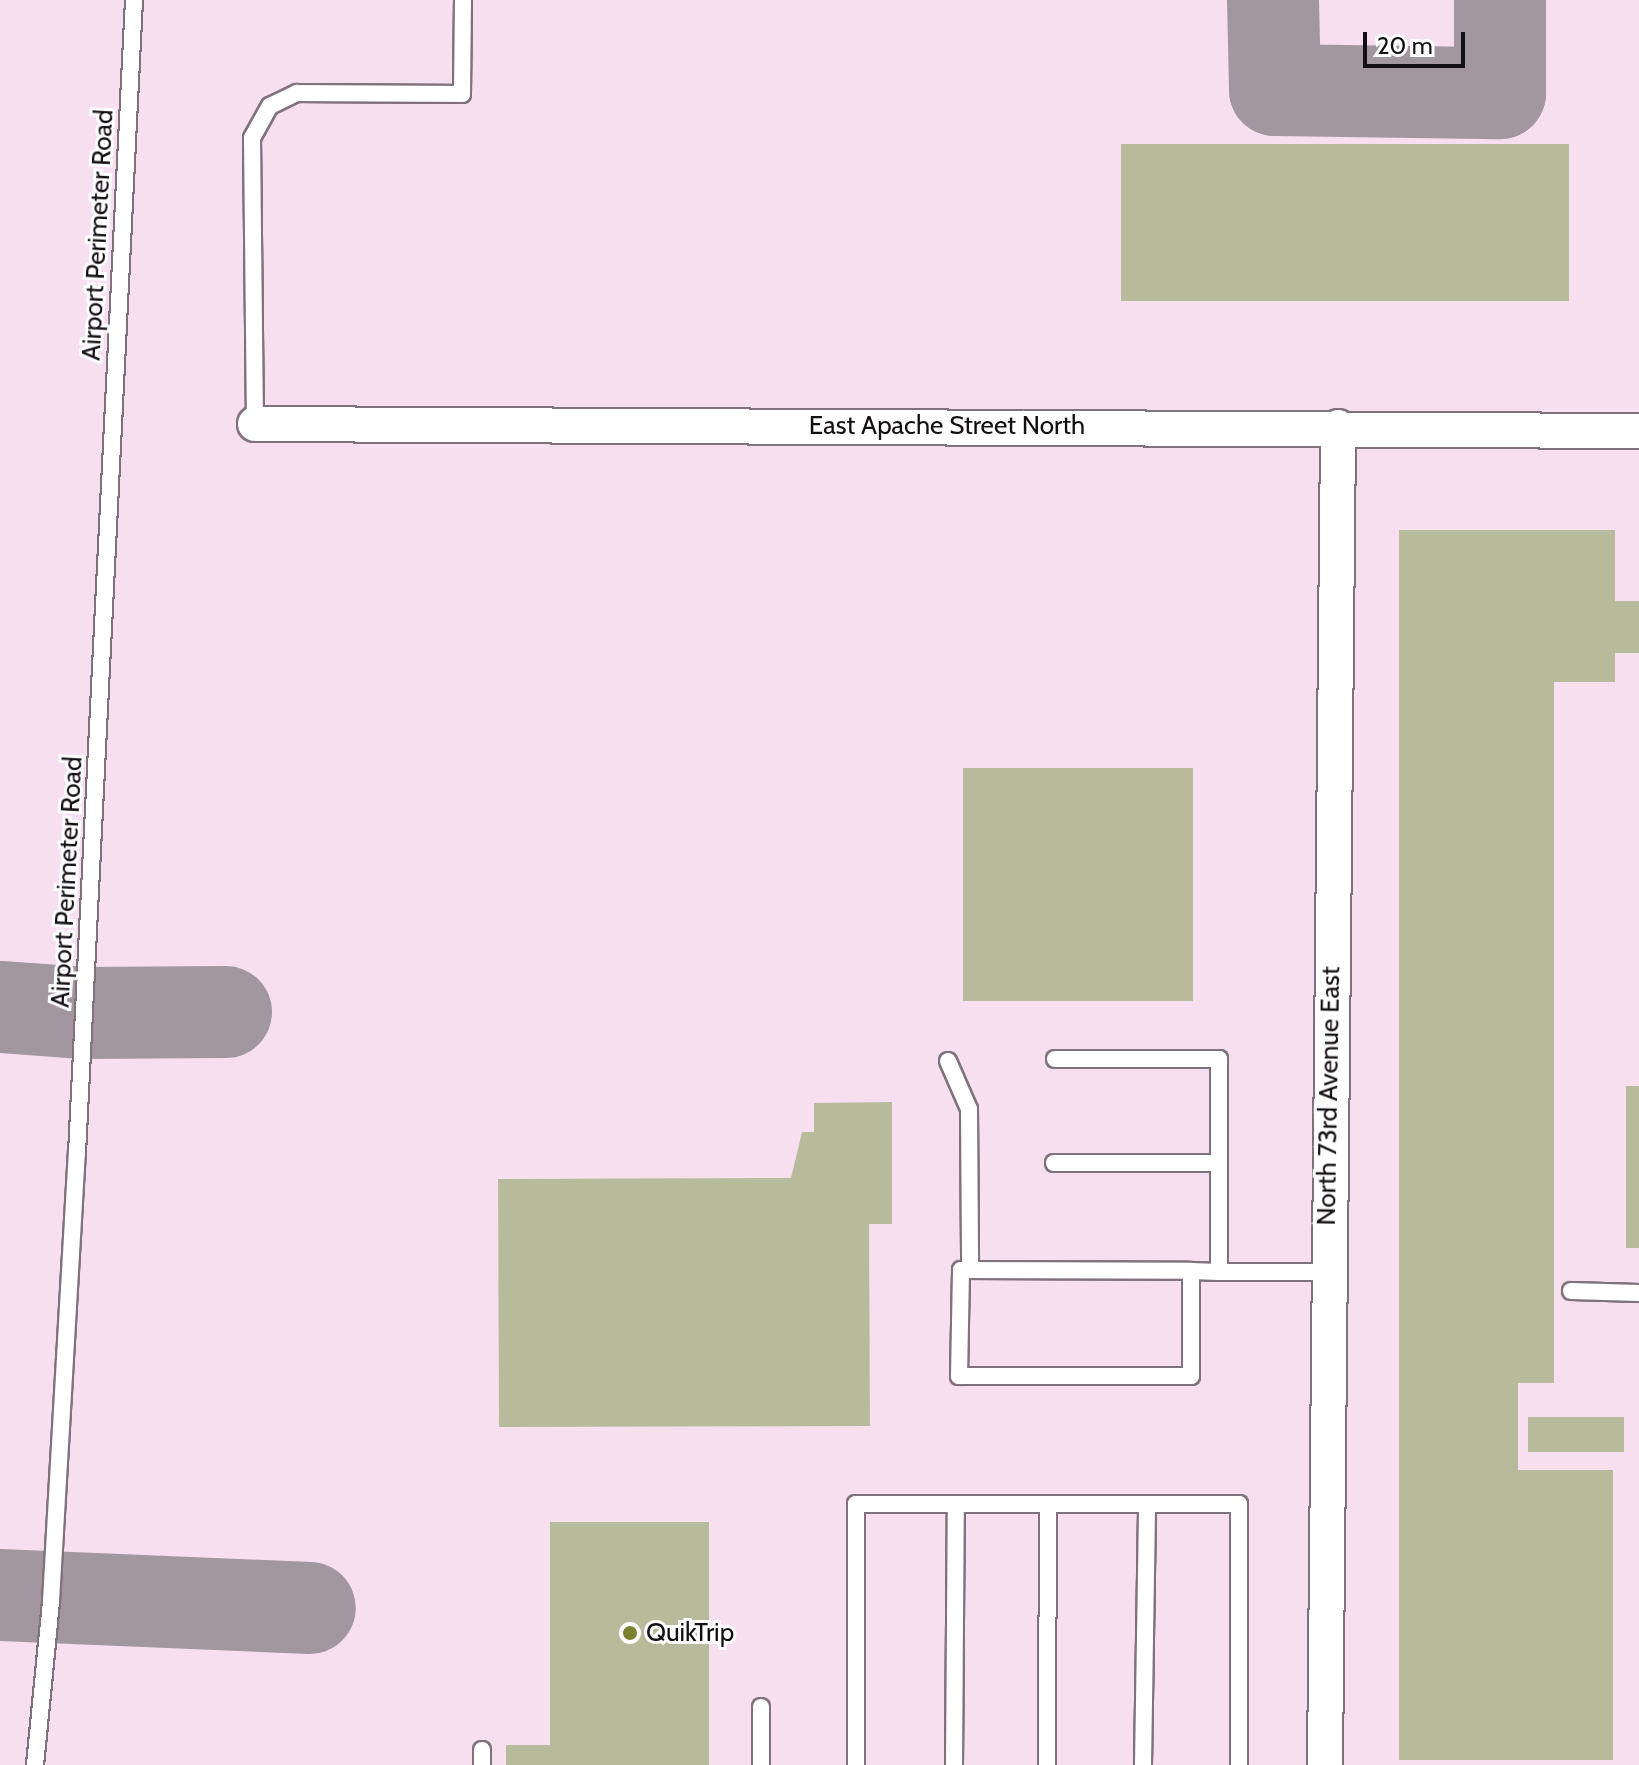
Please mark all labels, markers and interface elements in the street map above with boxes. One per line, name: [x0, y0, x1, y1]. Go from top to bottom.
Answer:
scale bar: [1367, 16, 1469, 66]
text: 20 m: [1377, 31, 1433, 60]
street label: Airport Perimeter Road: [76, 109, 120, 361]
street label: East Apache Street North: [809, 410, 1085, 442]
street label: Airport Perimeter Road: [45, 756, 89, 1008]
street label: North 73rd Avenue East: [1311, 966, 1347, 1226]
place label: QuikTrip: [646, 1617, 734, 1649]
marker: QuikTrip: [621, 1624, 639, 1642]

